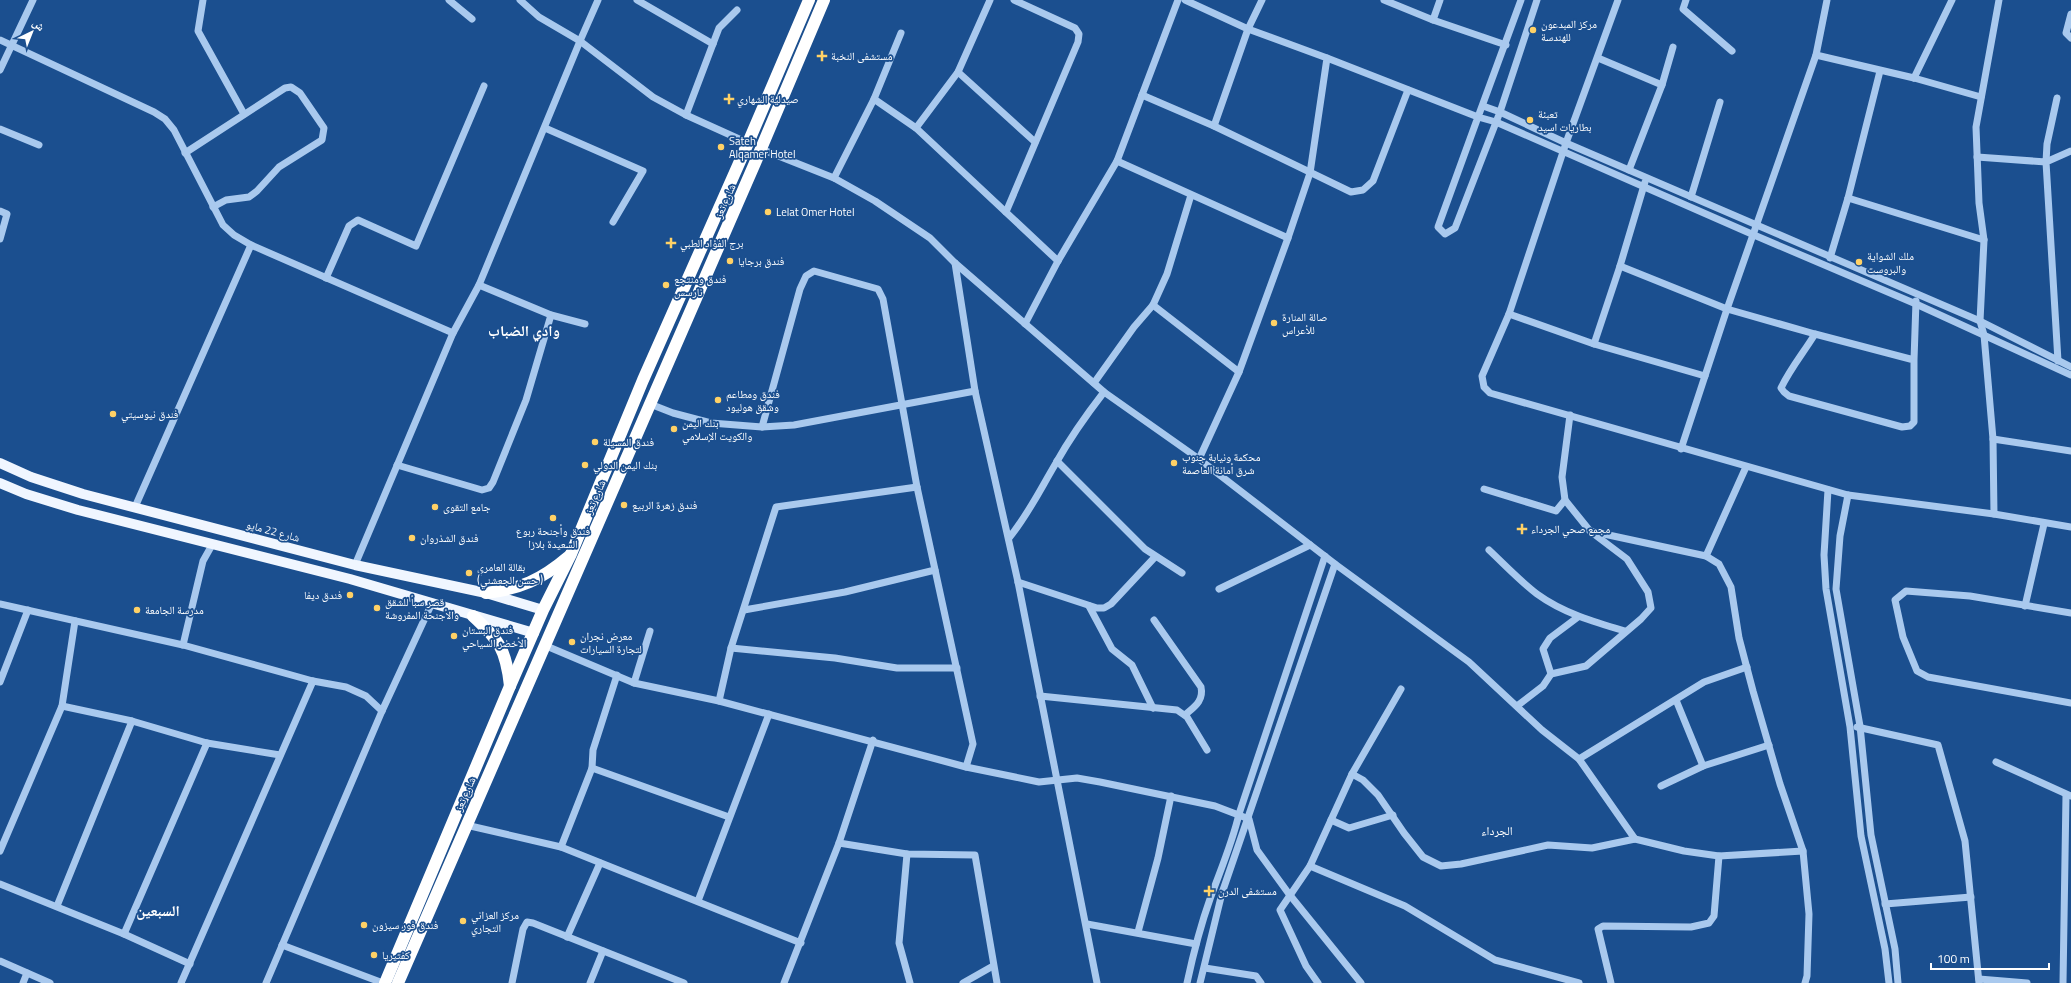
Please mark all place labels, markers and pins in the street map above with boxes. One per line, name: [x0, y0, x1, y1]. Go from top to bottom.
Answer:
place label: مركز المبدعون للهندسة: [1541, 16, 1597, 45]
marker: مركز المبدعون للهندسة: [1528, 25, 1538, 35]
place label: مستشفى النخبة: [831, 48, 892, 64]
marker: مستشفى النخبة: [816, 50, 828, 62]
place label: صيدلية الشهاري: [737, 91, 799, 108]
marker: صيدلية الشهاري: [724, 94, 734, 104]
place label: تعبئة بطاريات اسيد: [1538, 106, 1591, 135]
marker: تعبئة بطاريات اسيد: [1525, 115, 1535, 125]
place label: Sateh Alqamer Hotel: [729, 133, 795, 162]
marker: Sateh Alqamer Hotel: [716, 142, 726, 152]
place label: Lelat Omer Hotel: [776, 204, 854, 220]
marker: Lelat Omer Hotel: [763, 207, 773, 217]
place label: برج الفؤاد الطبي: [680, 235, 743, 252]
marker: برج الفؤاد الطبي: [665, 237, 677, 249]
place label: ملك الشواية والبروست: [1867, 248, 1914, 277]
place label: فندق برجايا: [738, 253, 785, 269]
marker: فندق برجايا: [725, 256, 735, 266]
marker: ملك الشواية والبروست: [1854, 257, 1864, 267]
place label: فندق ومنتجع نارسس: [674, 271, 727, 300]
marker: فندق ومنتجع نارسس: [661, 280, 671, 290]
place label: صالة المنارة للأعراس: [1282, 309, 1327, 338]
marker: صالة المنارة للأعراس: [1269, 318, 1279, 328]
place label: فندق ومطاعم وشقق هوليود: [726, 386, 780, 415]
marker: فندق ومطاعم وشقق هوليود: [713, 395, 723, 405]
place label: فندق نيوسيتي: [121, 406, 179, 423]
marker: فندق نيوسيتي: [108, 409, 118, 419]
place label: بنك اليمن والكويت الإسلامي: [682, 415, 752, 445]
marker: بنك اليمن والكويت الإسلامي: [669, 424, 679, 434]
place label: فندق المسيلة: [603, 434, 654, 450]
marker: فندق المسيلة: [590, 437, 600, 447]
place label: محكمة ونيابة جنوب شرق أمانة العاصمة: [1182, 449, 1261, 478]
place label: بنك اليمن الدولي: [593, 457, 657, 474]
marker: محكمة ونيابة جنوب شرق أمانة العاصمة: [1169, 458, 1179, 468]
marker: بنك اليمن الدولي: [580, 460, 590, 470]
place label: فندق زهرة الربيع: [632, 497, 698, 513]
place label: جامع التقوى: [443, 499, 491, 515]
marker: فندق زهرة الربيع: [619, 500, 629, 510]
marker: جامع التقوى: [430, 502, 440, 512]
marker: فندق وأجنحة ربوع السعيدة بلازا: [548, 513, 558, 523]
place label: مجمع صحي الجرداء: [1531, 521, 1610, 538]
place label: فندق وأجنحة ربوع السعيدة بلازا: [516, 523, 591, 552]
marker: مجمع صحي الجرداء: [1516, 523, 1528, 535]
place label: فندق الشذروان: [420, 530, 479, 546]
marker: فندق الشذروان: [407, 533, 417, 543]
place label: بقالة العامري (حسن الجعشني ): [477, 559, 543, 589]
marker: بقالة العامري (حسن الجعشني ): [464, 568, 474, 578]
place label: فندق ديفا: [304, 587, 342, 603]
marker: فندق ديفا: [345, 590, 355, 600]
place label: قصر سبأ للشقق والأجنحة المفروشة: [385, 594, 459, 623]
place label: مدرسة الجامعة: [145, 602, 204, 618]
marker: قصر سبأ للشقق والأجنحة المفروشة: [372, 603, 382, 613]
marker: مدرسة الجامعة: [132, 605, 142, 615]
place label: فندق البستان الأخضر السياحي: [462, 622, 526, 652]
place label: معرض نجران لتجارة السيارات: [580, 628, 642, 657]
marker: فندق البستان الأخضر السياحي: [449, 631, 459, 641]
marker: معرض نجران لتجارة السيارات: [567, 637, 577, 647]
place label: مستشفى الدرن: [1218, 883, 1277, 899]
marker: مستشفى الدرن: [1203, 885, 1215, 897]
place label: مركز العزاني التجاري: [471, 907, 519, 937]
marker: مركز العزاني التجاري: [458, 916, 468, 926]
place label: فندق فور سيزون: [372, 917, 439, 933]
marker: فندق فور سيزون: [359, 920, 369, 930]
place label: كفتيريا: [382, 947, 410, 963]
marker: كفتيريا: [369, 950, 379, 960]

